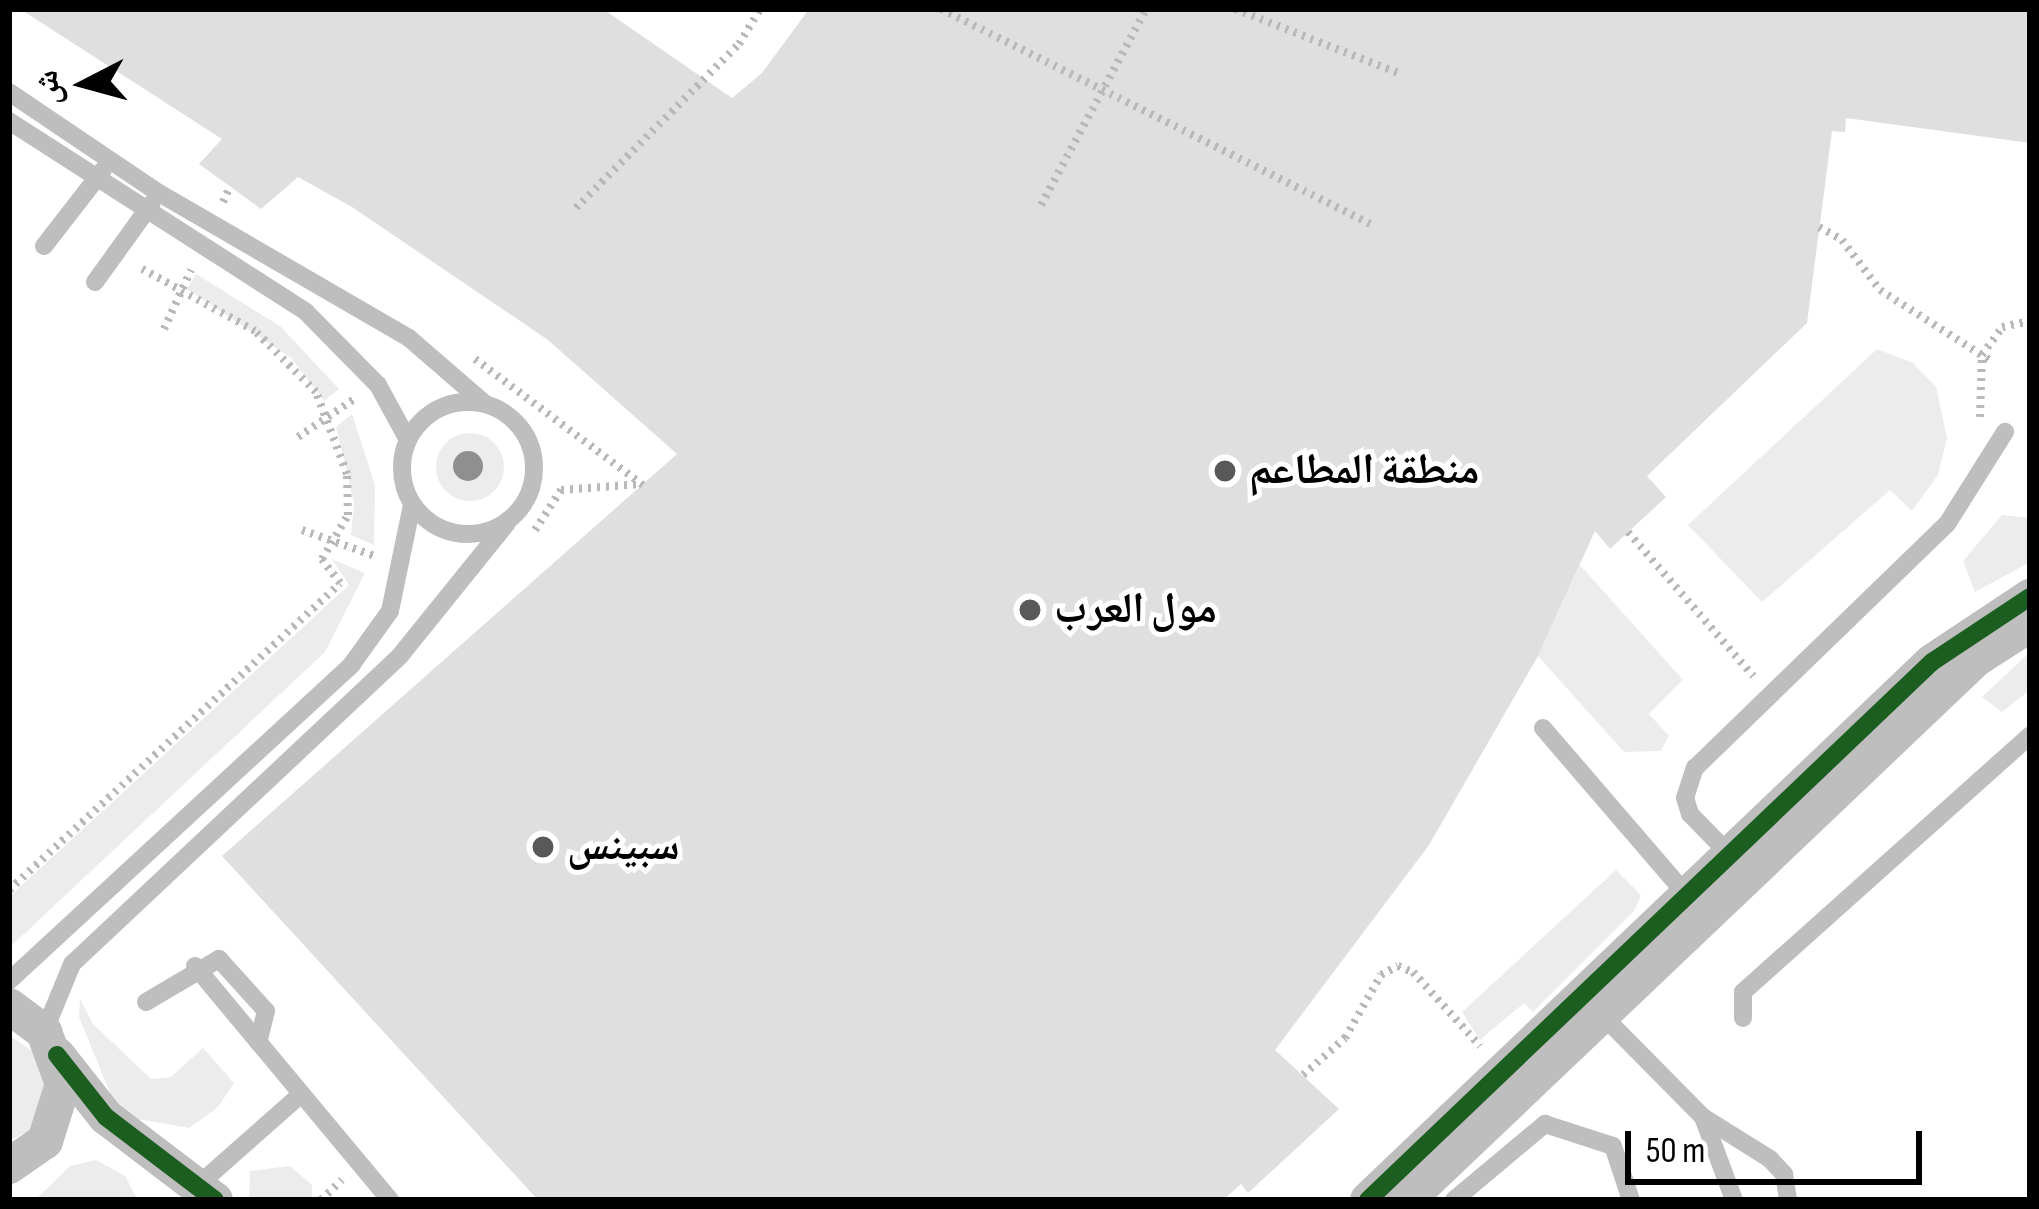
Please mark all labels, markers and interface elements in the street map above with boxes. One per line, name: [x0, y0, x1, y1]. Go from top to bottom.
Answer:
north arrow: [24, 24, 144, 144]
text: ش: [26, 68, 70, 107]
place label: منطقة المطاعم: [1249, 446, 1479, 496]
marker: منطقة المطاعم: [1212, 458, 1238, 484]
place label: مول العرب: [1054, 585, 1217, 635]
marker: مول العرب: [1017, 597, 1043, 623]
place label: سبينس: [567, 822, 680, 872]
marker: سبينس: [530, 834, 556, 860]
scale bar: [1631, 1107, 1928, 1181]
text: 50 m: [1646, 1130, 1705, 1173]

